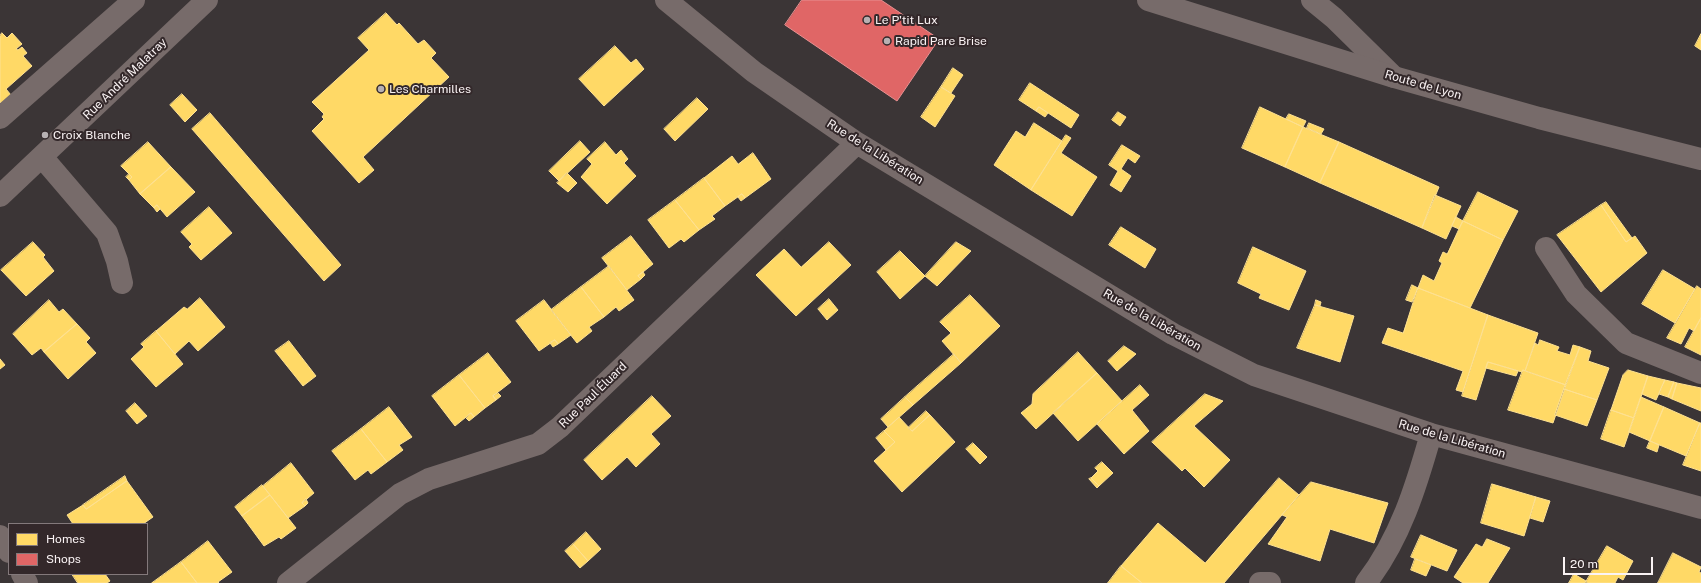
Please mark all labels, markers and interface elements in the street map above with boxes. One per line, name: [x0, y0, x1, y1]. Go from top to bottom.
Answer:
place label: Le P'tit Lux: [875, 13, 938, 27]
marker: Le P'tit Lux: [862, 15, 872, 25]
place label: Rapid Pare Brise: [895, 34, 987, 48]
street label: Rue André Malatray: [80, 35, 170, 123]
marker: Rapid Pare Brise: [882, 36, 892, 46]
street label: Route de Lyon: [1383, 67, 1463, 103]
place label: Les Charmilles: [389, 82, 471, 96]
marker: Les Charmilles: [376, 84, 386, 94]
street label: Rue de la Libération: [824, 117, 926, 187]
place label: Croix Blanche: [53, 128, 131, 142]
marker: Croix Blanche: [40, 130, 50, 140]
street label: Rue de la Libération: [1100, 286, 1204, 354]
street label: Rue Paul Éluard: [556, 359, 630, 431]
street label: Rue de la Libération: [1397, 417, 1507, 461]
legend: [8, 523, 148, 575]
text: Homes: [46, 532, 85, 546]
scale bar: [1565, 549, 1655, 575]
text: Shops: [46, 552, 81, 566]
text: 20 m: [1570, 557, 1598, 571]

